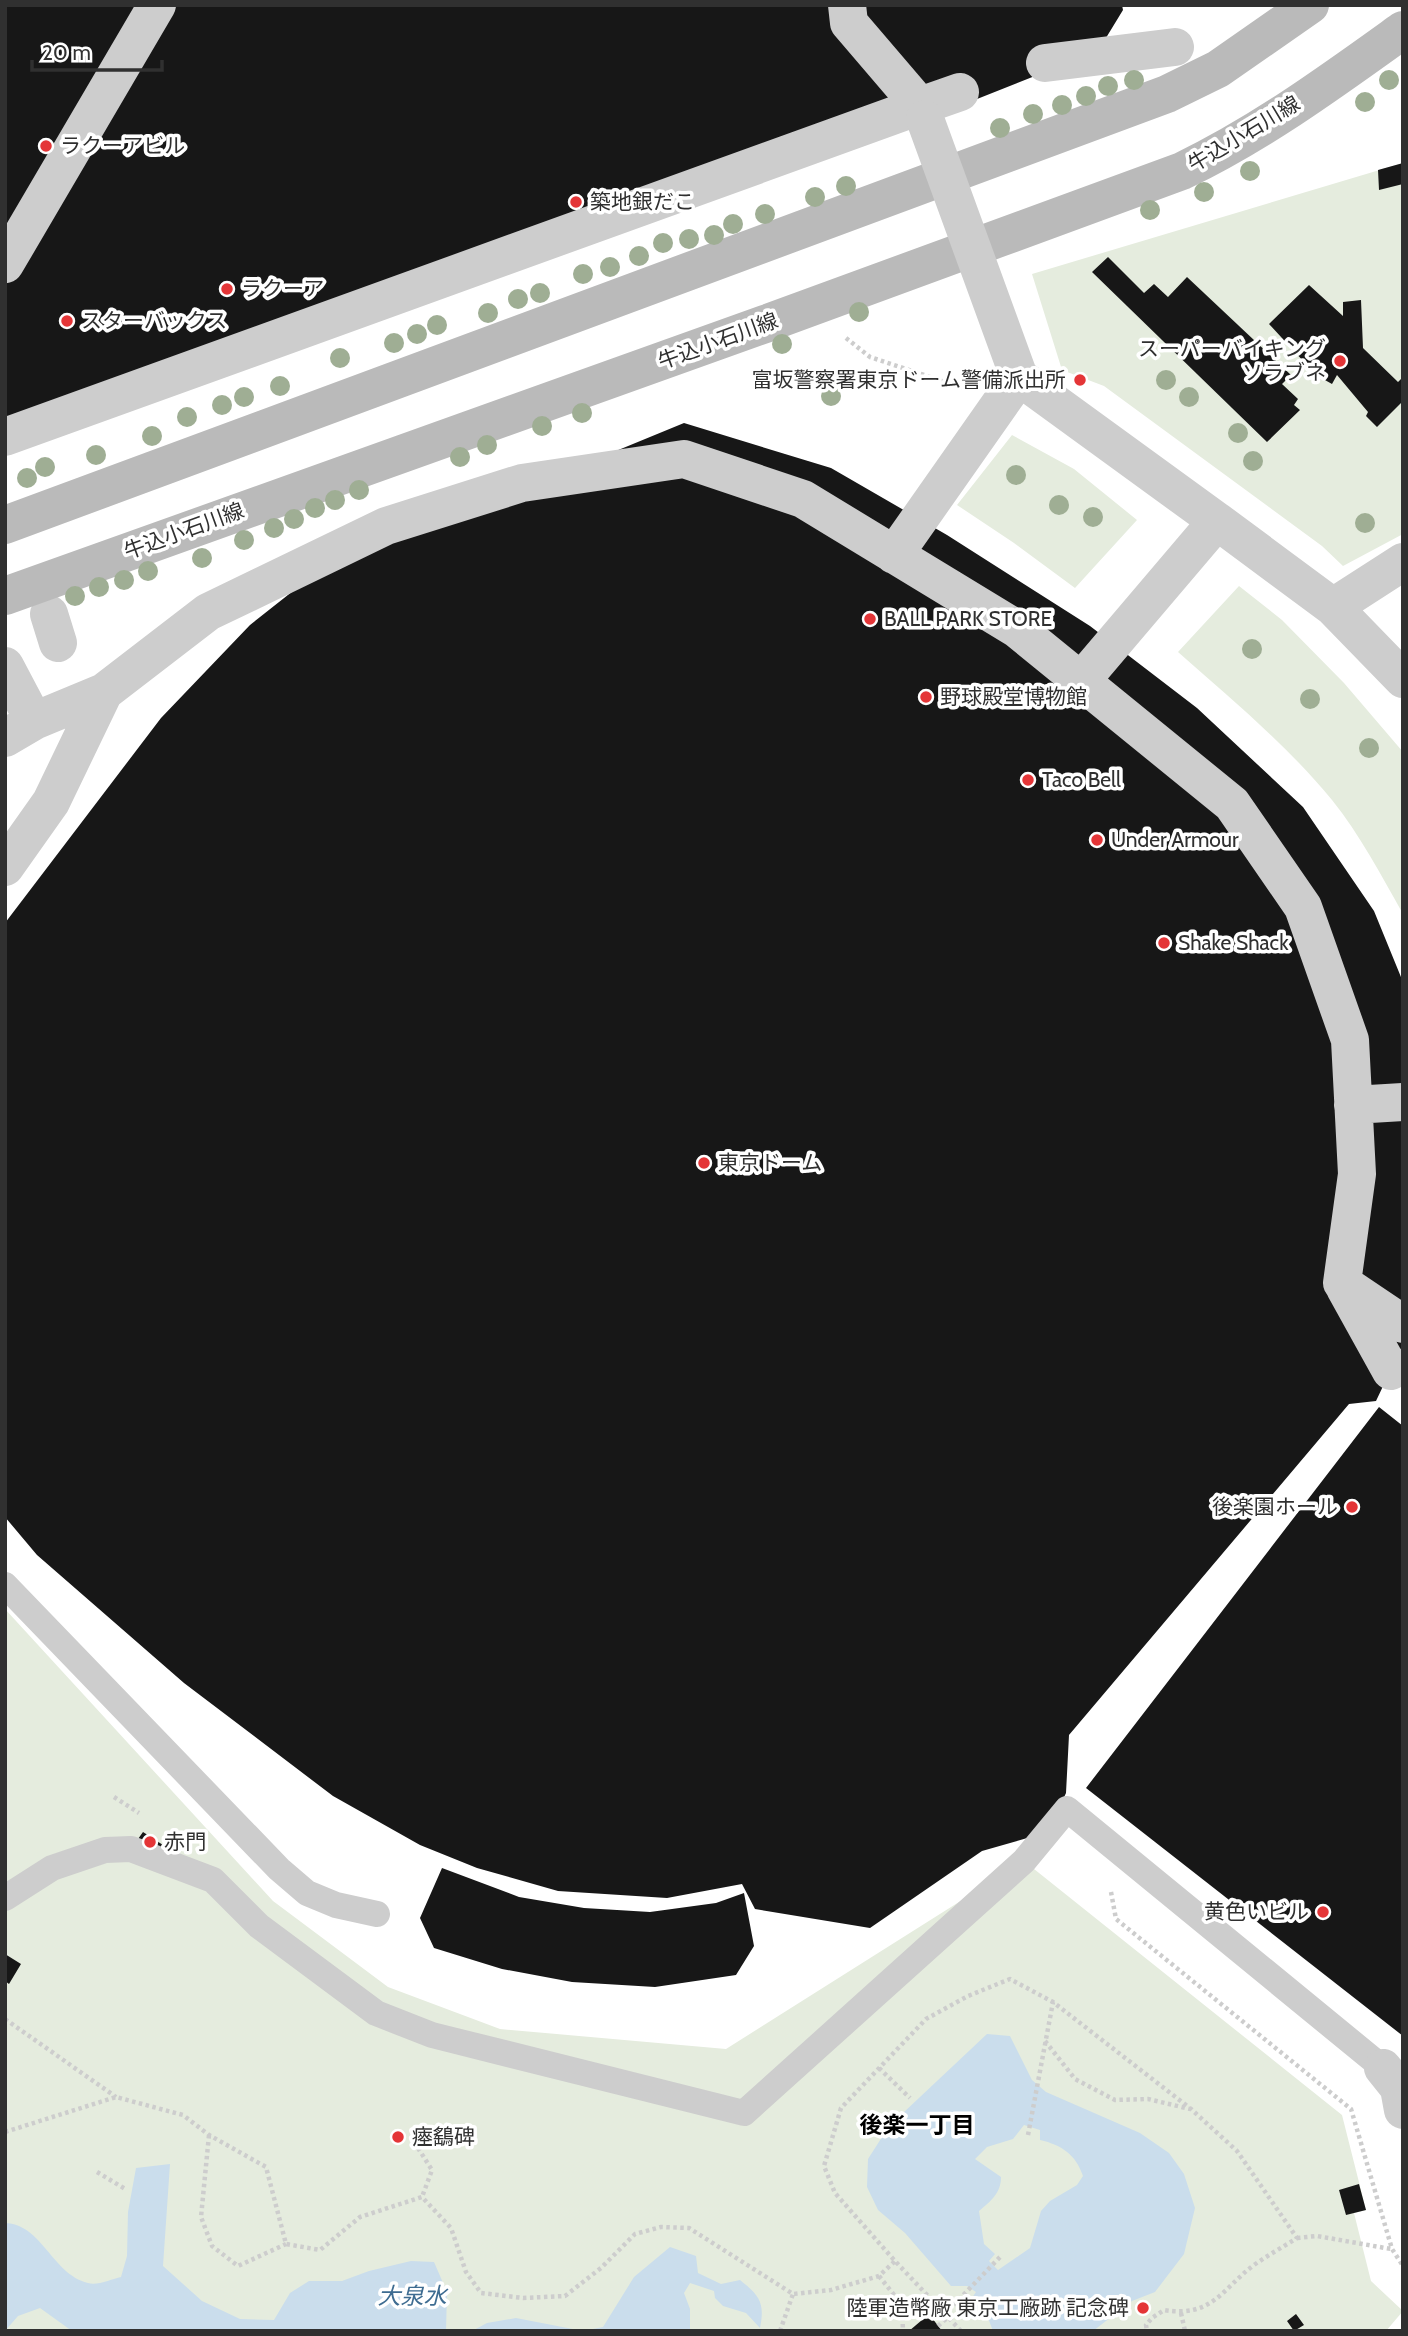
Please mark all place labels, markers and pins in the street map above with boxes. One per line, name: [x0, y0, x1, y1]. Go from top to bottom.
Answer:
place label: ラクーアビル: [60, 133, 185, 158]
marker: ラクーアビル: [38, 138, 54, 154]
place label: 築地銀だこ: [590, 189, 695, 214]
marker: 築地銀だこ: [568, 194, 584, 210]
place label: ラクーア: [241, 276, 324, 301]
marker: ラクーア: [219, 281, 235, 297]
place label: スターバックス: [81, 308, 227, 333]
marker: スターバックス: [59, 313, 75, 329]
place label: スーパーバイキング ソラブネ: [1138, 336, 1326, 385]
marker: スーパーバイキング ソラブネ: [1332, 353, 1348, 369]
place label: 富坂警察署東京ドーム警備派出所: [752, 367, 1066, 392]
marker: 富坂警察署東京ドーム警備派出所: [1072, 372, 1088, 388]
place label: BALL PARK STORE: [884, 606, 1052, 631]
marker: BALL PARK STORE: [862, 611, 878, 627]
place label: 野球殿堂博物館: [940, 684, 1087, 709]
marker: 野球殿堂博物館: [918, 689, 934, 705]
place label: Taco Bell: [1042, 767, 1121, 792]
marker: Taco Bell: [1020, 772, 1036, 788]
place label: Under Armour: [1111, 827, 1239, 852]
marker: Under Armour: [1089, 832, 1105, 848]
place label: Shake Shack: [1178, 930, 1289, 955]
marker: Shake Shack: [1156, 935, 1172, 951]
place label: 東京ドーム: [718, 1150, 822, 1175]
marker: 東京ドーム: [696, 1155, 712, 1171]
place label: 後楽園ホール: [1212, 1494, 1338, 1519]
marker: 後楽園ホール: [1344, 1499, 1360, 1515]
place label: 赤門: [164, 1829, 206, 1854]
marker: 赤門: [142, 1834, 158, 1850]
place label: 黄色いビル: [1204, 1899, 1309, 1924]
marker: 黄色いビル: [1315, 1904, 1331, 1920]
place label: 瘞鷂碑: [412, 2124, 475, 2149]
marker: 瘞鷂碑: [390, 2129, 406, 2145]
place label: 陸軍造幣廠 東京工廠跡 記念碑: [847, 2295, 1129, 2320]
marker: 陸軍造幣廠 東京工廠跡 記念碑: [1135, 2300, 1151, 2316]

